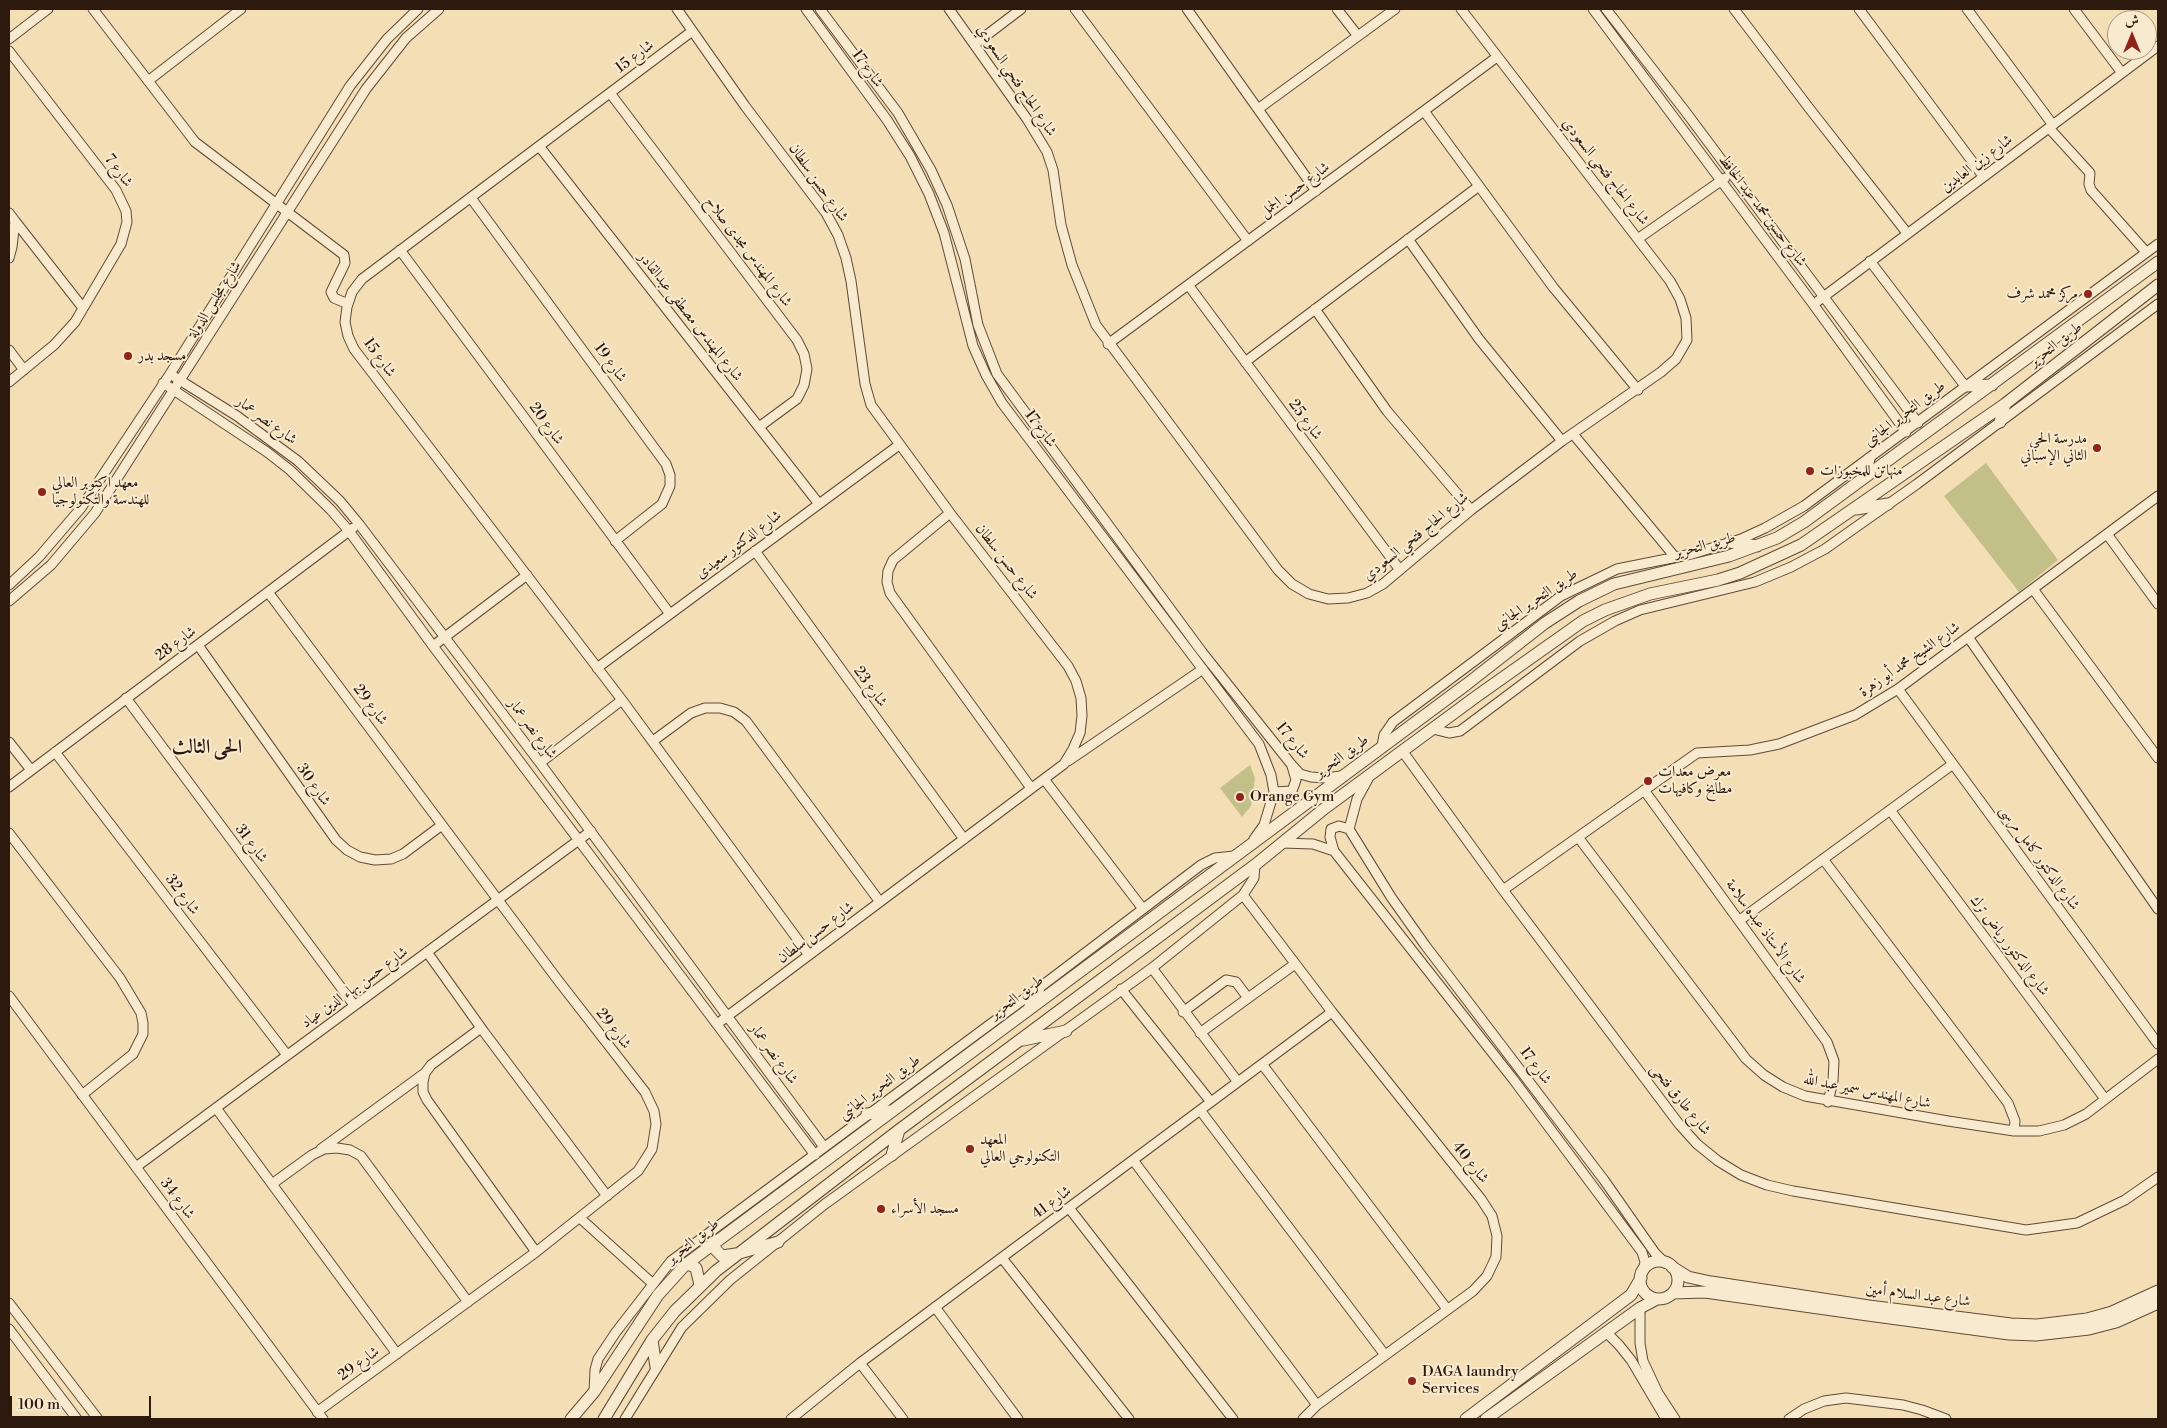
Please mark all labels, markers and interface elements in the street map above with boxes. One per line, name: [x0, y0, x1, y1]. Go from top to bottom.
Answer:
north arrow: [2107, 10, 2157, 60]
text: ش: [2125, 12, 2139, 30]
street label: شارع الحاج فتحي السعودي: [972, 22, 1060, 140]
street label: شارع 15: [612, 37, 658, 77]
street label: شارع 17: [847, 47, 887, 91]
street label: شارع الحاج فتحي السعودي: [1558, 115, 1652, 229]
street label: شارع زين العابدين: [1938, 131, 2016, 197]
street label: شارع حسن سلطان: [784, 140, 852, 226]
street label: شارع 7: [100, 151, 136, 191]
street label: شارع حسين محمد عبد الحافظ: [1714, 151, 1810, 271]
street label: شارع حسن الجمل: [1256, 158, 1334, 222]
street label: شارع المهندس مجدى صلاح: [701, 193, 795, 311]
street label: شارع المهندس مصطفى عبدالقادر: [634, 249, 746, 385]
street label: شارع مجلس الدولة: [184, 258, 246, 342]
place label: مركز محمد شرف: [2007, 285, 2078, 303]
marker: مركز محمد شرف: [2082, 288, 2094, 300]
street label: طريق التحرير: [2026, 319, 2086, 371]
street label: شارع 15: [359, 335, 399, 381]
street label: شارع 19: [590, 340, 630, 386]
place label: مسجد بدر: [138, 347, 186, 365]
marker: مسجد بدر: [122, 350, 134, 362]
street label: طريق التحرير الجانبى: [1861, 378, 1949, 450]
street label: شارع نصر عمار: [232, 393, 300, 449]
street label: شارع 25: [1284, 396, 1326, 444]
street label: شارع 20: [525, 399, 567, 449]
street label: شارع 17: [1020, 407, 1060, 451]
place label: مدرسة الحي الثاني الإسباني: [2020, 430, 2087, 465]
marker: مدرسة الحي الثاني الإسباني: [2091, 442, 2103, 454]
place label: منهاتن للمخبوزات: [1820, 462, 1902, 480]
marker: منهاتن للمخبوزات: [1804, 465, 1816, 477]
place label: معهد اكتوبر العالي للهندسة والتكنولوجيا: [52, 474, 149, 509]
marker: معهد اكتوبر العالي للهندسة والتكنولوجيا: [36, 486, 48, 498]
street label: شارع الحاج فتحي السعودي: [1360, 489, 1472, 585]
street label: شارع الدكتور سعيدى: [692, 507, 786, 583]
street label: شارع حسن سلطان: [971, 520, 1041, 604]
street label: طريق التحرير: [1672, 529, 1738, 563]
street label: طريق التحرير الجانبى: [1491, 565, 1581, 635]
street label: شارع الشيخ محمد أبو زهرة: [1856, 618, 1964, 702]
street label: شارع 28: [152, 623, 200, 665]
street label: شارع 23: [849, 663, 891, 711]
street label: شارع 29: [349, 681, 391, 729]
street label: شارع نصر عمار: [503, 695, 561, 763]
street label: شارع 17: [1272, 719, 1312, 763]
street label: طريق التحرير: [1311, 731, 1373, 783]
district label: الحى الثالث: [172, 736, 242, 760]
street label: شارع 30: [292, 760, 334, 810]
place label: معرض معدات مطابخ وكافيهات: [1658, 763, 1732, 798]
marker: معرض معدات مطابخ وكافيهات: [1642, 775, 1654, 787]
place label: Orange Gym: [1250, 788, 1334, 806]
marker: Orange Gym: [1234, 791, 1246, 803]
street label: شارع الدكتور كامل مرسى: [1995, 802, 2083, 914]
street label: شارع 31: [231, 821, 271, 867]
street label: شارع 32: [161, 871, 203, 919]
street label: شارع الأستاذ عبده سلامة: [1721, 876, 1809, 988]
street label: شارع الدكتور رياض ترك: [1965, 892, 2053, 1000]
street label: شارع حسن سلطان: [774, 898, 858, 968]
street label: شارع حسن بهاء الدين عياد: [298, 943, 412, 1033]
street label: طريق التحرير: [987, 972, 1047, 1024]
street label: شارع 29: [592, 1005, 634, 1053]
street label: شارع نصر عمار: [745, 1020, 801, 1088]
street label: شارع 17: [1515, 1044, 1555, 1088]
street label: طريق التحرير الجانبى: [836, 1052, 924, 1124]
street label: شارع طارق فتحى: [1646, 1061, 1714, 1139]
street label: شارع المهندس سمير عبد الله: [1802, 1071, 1932, 1113]
place label: المعهد التكنولوجي العالي: [980, 1131, 1060, 1166]
street label: شارع 40: [1448, 1139, 1492, 1187]
marker: المعهد التكنولوجي العالي: [964, 1143, 976, 1155]
street label: شارع 34: [156, 1175, 198, 1223]
street label: شارع 41: [1029, 1182, 1075, 1224]
place label: مسجد الأسراء: [891, 1200, 959, 1218]
marker: مسجد الأسراء: [875, 1203, 887, 1215]
street label: طريق التحرير: [663, 1215, 723, 1269]
street label: شارع عبد السلام أمين: [1865, 1281, 1971, 1311]
street label: شارع 29: [335, 1343, 383, 1385]
place label: DAGA laundry Services: [1422, 1363, 1519, 1398]
marker: DAGA laundry Services: [1406, 1375, 1418, 1387]
scale bar: [12, 1386, 154, 1418]
text: 100 m: [18, 1395, 60, 1414]

